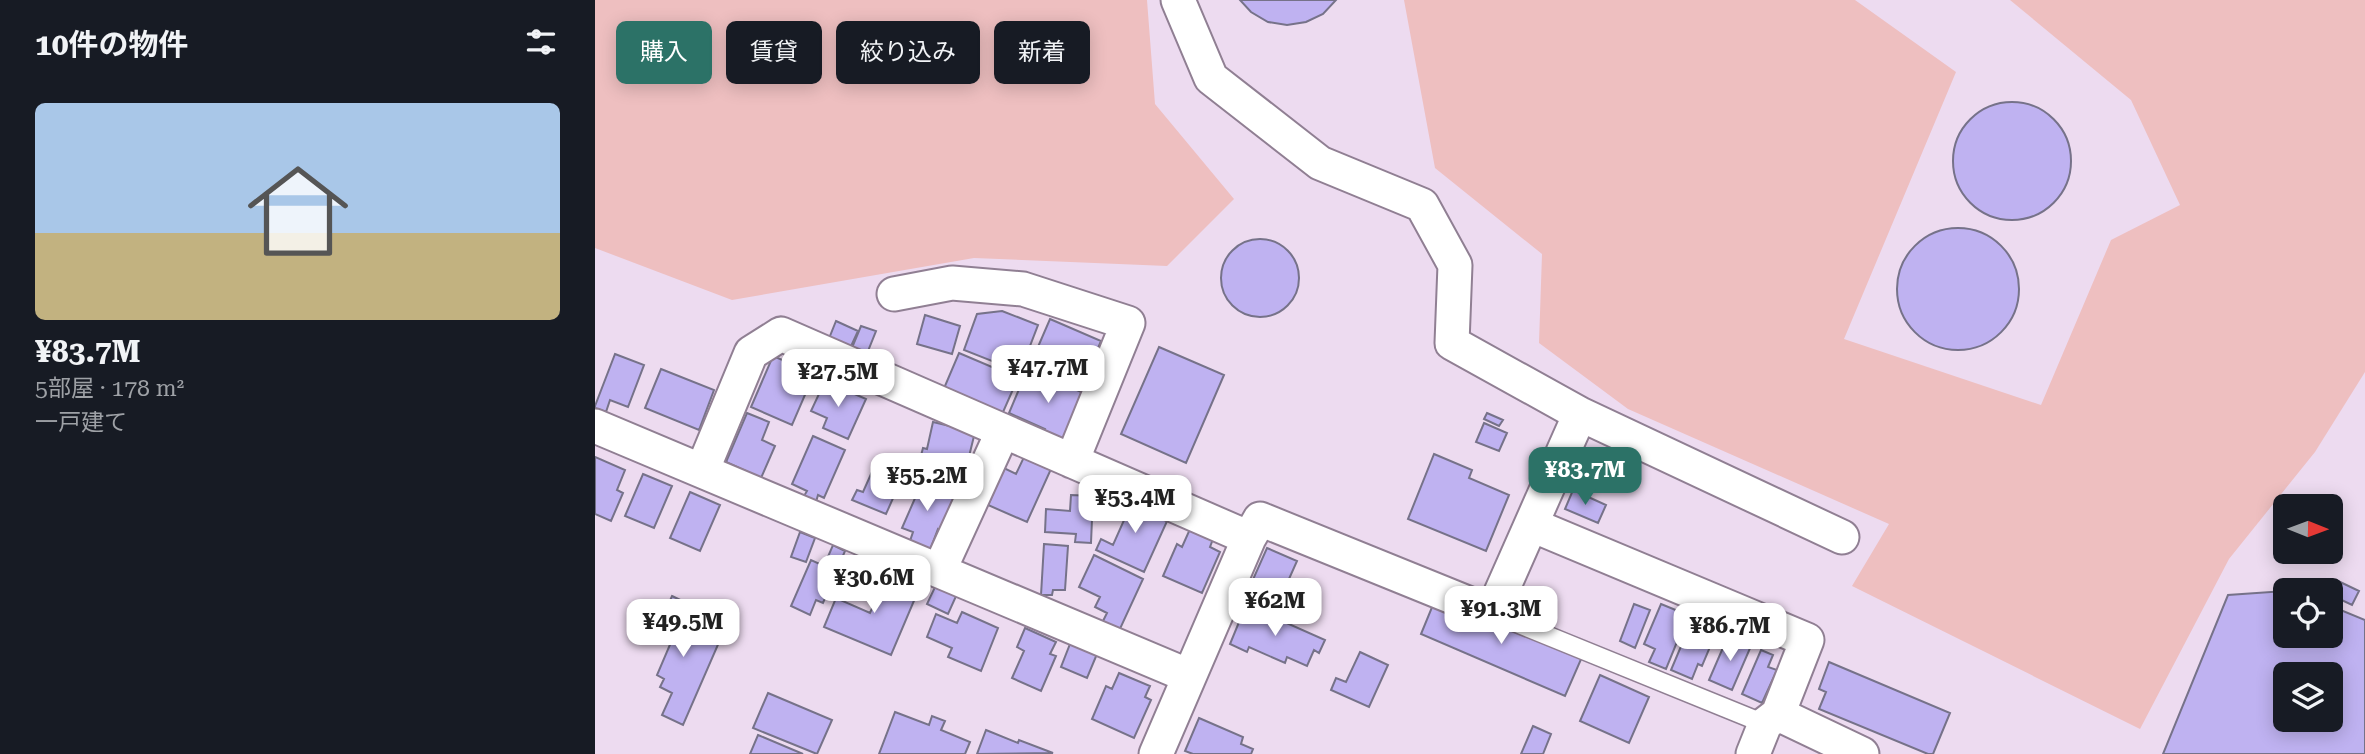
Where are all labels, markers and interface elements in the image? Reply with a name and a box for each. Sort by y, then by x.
chip: 購入 [616,21,712,84]
chip: 賃貸 [726,21,822,84]
chip: 絞り込み [836,21,980,84]
chip: 新着 [994,21,1090,84]
icon: filters [522,23,560,61]
text: 10件の物件 [35,27,189,62]
icon: home [235,148,361,274]
text: ¥83.7M [35,334,141,369]
pin: ¥47.7M [991,346,1105,405]
pin: ¥27.5M [781,350,895,409]
text: ¥47.7M [1008,354,1088,381]
text: ¥27.5M [798,358,878,385]
text: 5部屋 · 178 m² [35,375,184,402]
text: 一戸建て [35,409,127,436]
pin: ¥83.7M [1528,448,1642,507]
pin: ¥55.2M [870,454,984,513]
text: ¥83.7M [1545,456,1625,483]
text: ¥55.2M [887,462,967,489]
pin: ¥53.4M [1078,476,1192,535]
text: ¥53.4M [1095,484,1175,511]
north arrow [2273,494,2343,564]
map controls [2273,494,2343,732]
pin: ¥30.6M [817,556,931,615]
text: ¥30.6M [834,564,914,591]
pin: ¥62M [1234,578,1316,638]
button: locate [2273,578,2343,648]
pin: ¥91.3M [1444,586,1558,646]
text: ¥62M [1245,587,1305,614]
text: ¥91.3M [1461,595,1541,622]
pin: ¥49.5M [626,600,740,659]
pin: ¥86.7M [1673,604,1787,663]
text: ¥49.5M [643,608,723,635]
text: ¥86.7M [1690,612,1770,639]
button: layers [2273,662,2343,732]

